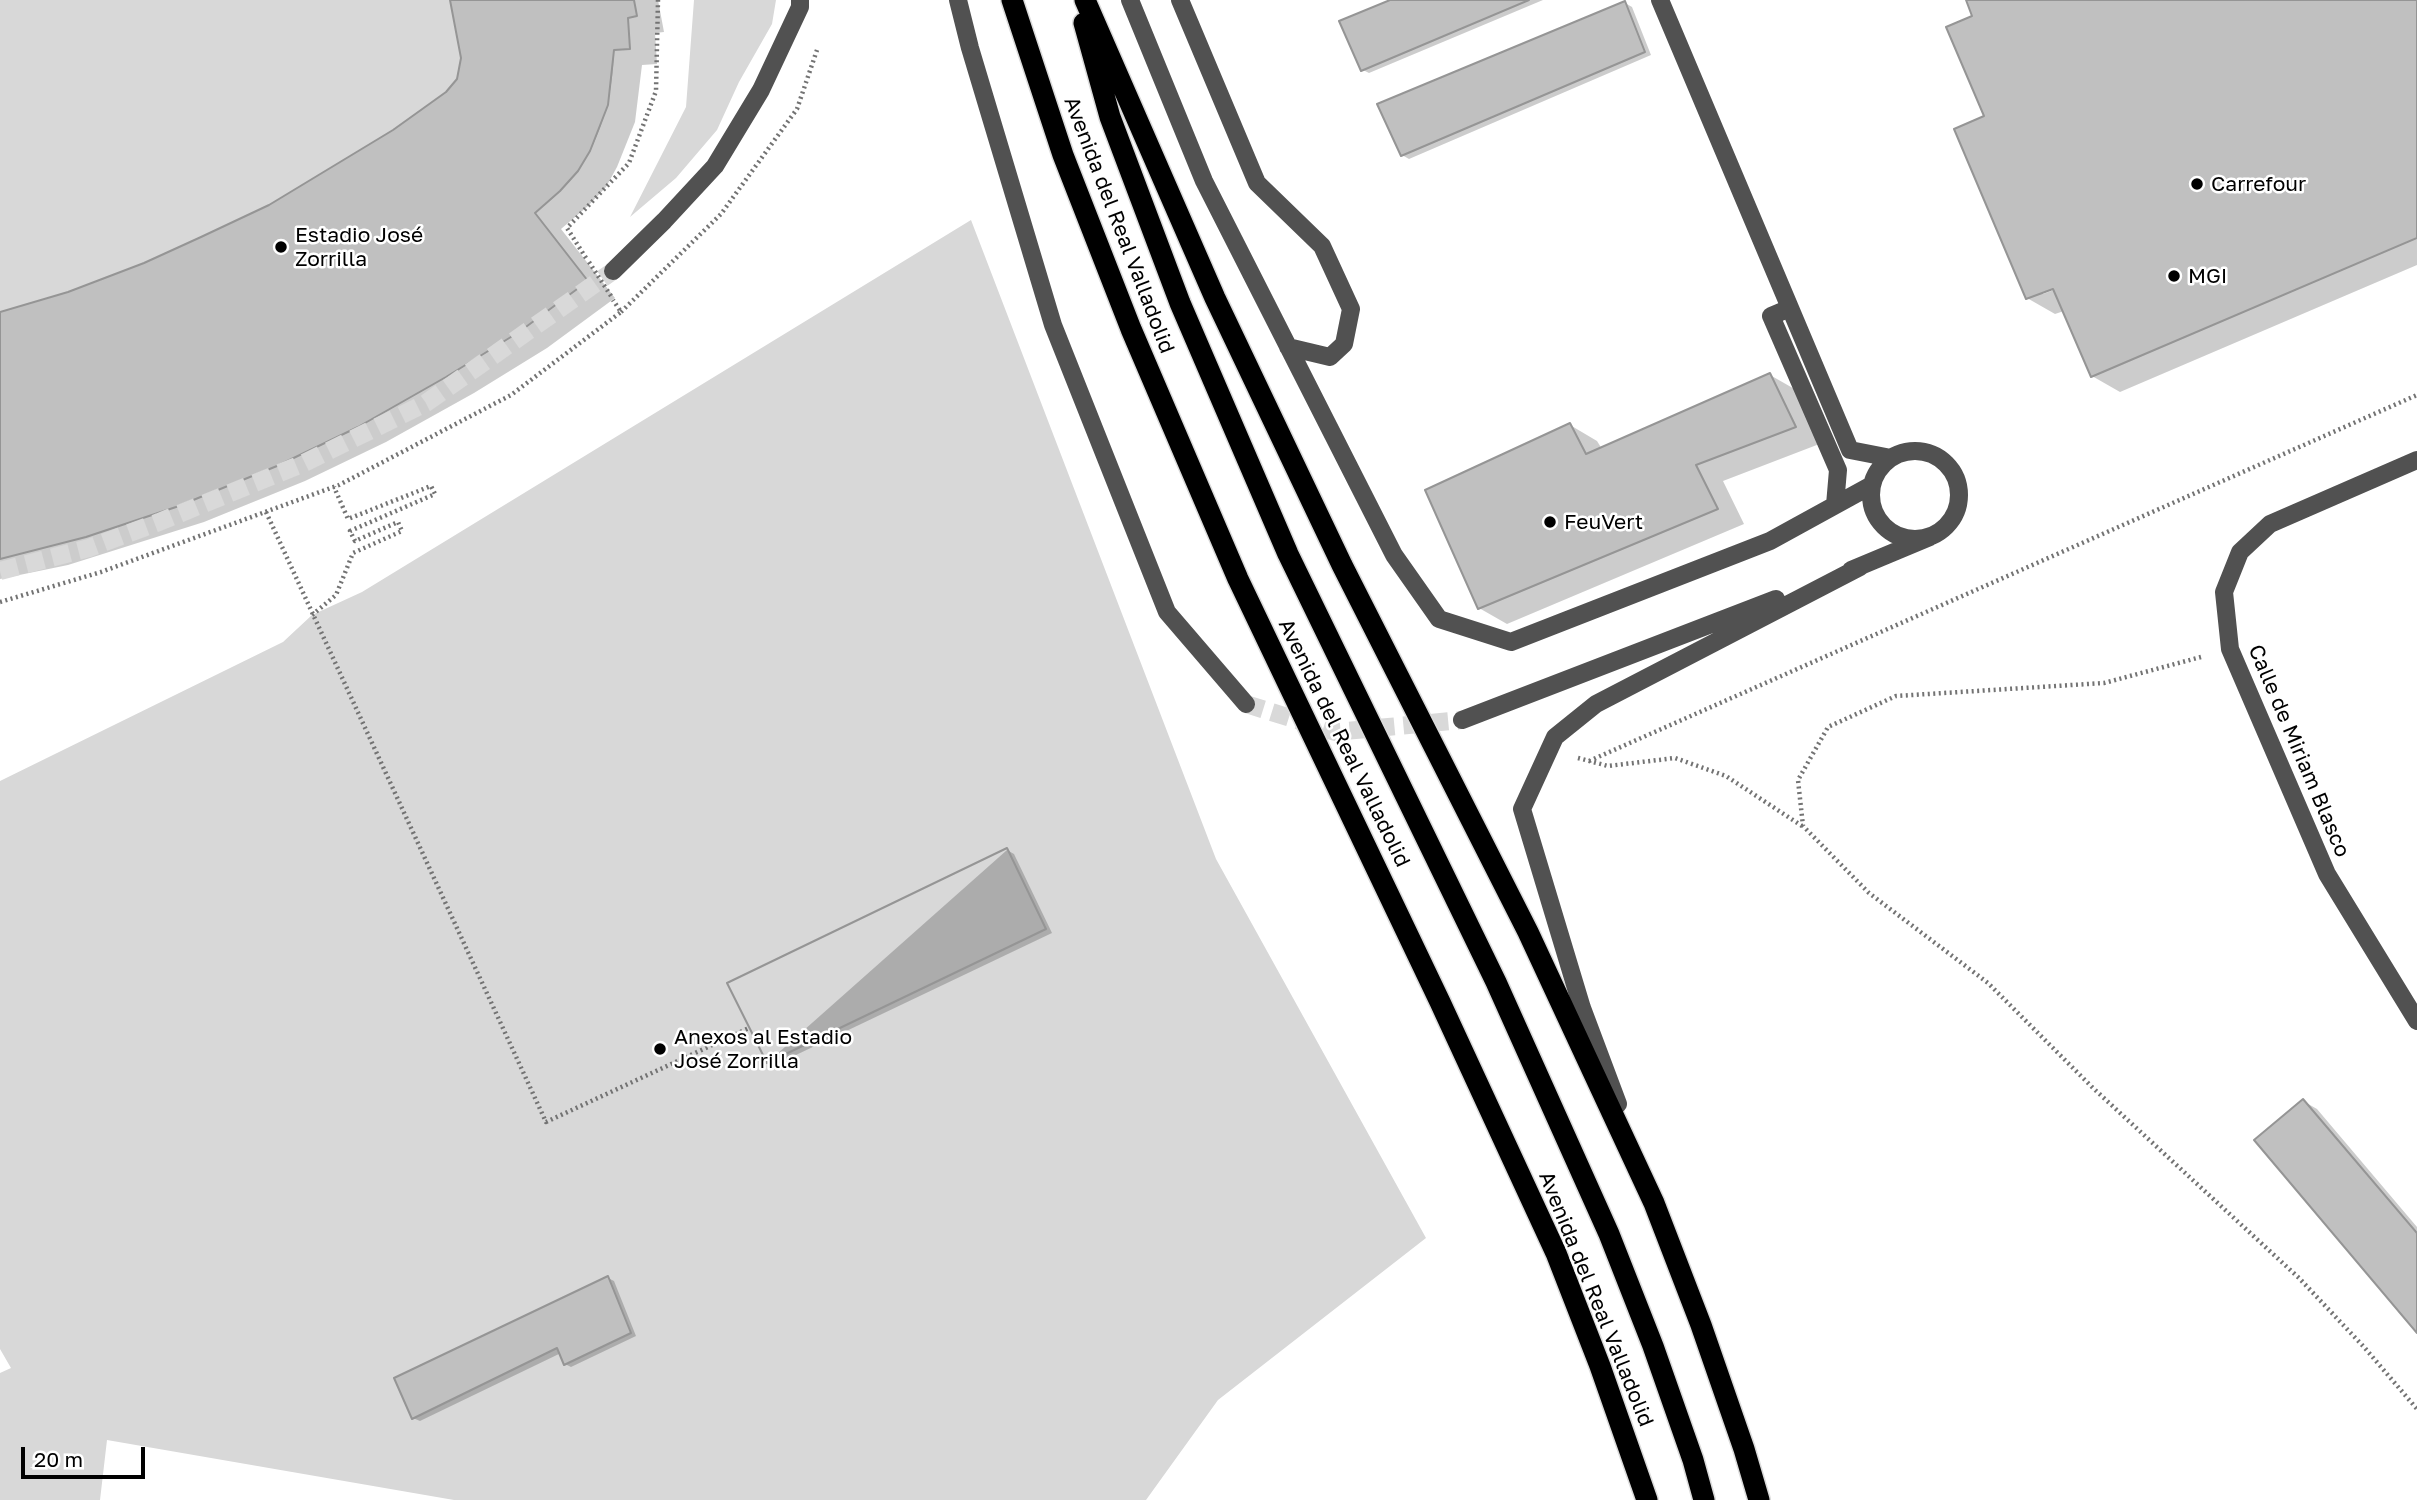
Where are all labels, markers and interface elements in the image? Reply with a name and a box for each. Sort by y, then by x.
street label: Avenida del Real Valladolid [1058,93,1180,357]
place label: Carrefour [2211,171,2306,197]
marker: Carrefour [2189,176,2205,192]
place label: Estadio José Zorrilla [295,222,423,272]
marker: Estadio José Zorrilla [273,239,289,255]
place label: MGI [2188,263,2227,289]
marker: MGI [2166,268,2182,284]
place label: FeuVert [1564,509,1643,535]
marker: FeuVert [1542,514,1558,530]
street label: Avenida del Real Valladolid [1273,615,1415,871]
street label: Calle de Miriam Blasco [2243,641,2355,861]
place label: Anexos al Estadio José Zorrilla [674,1024,852,1074]
marker: Anexos al Estadio José Zorrilla [652,1041,668,1057]
street label: Avenida del Real Valladolid [1533,1168,1659,1430]
scale bar [24,1434,149,1478]
text: 20 m [34,1446,83,1472]

